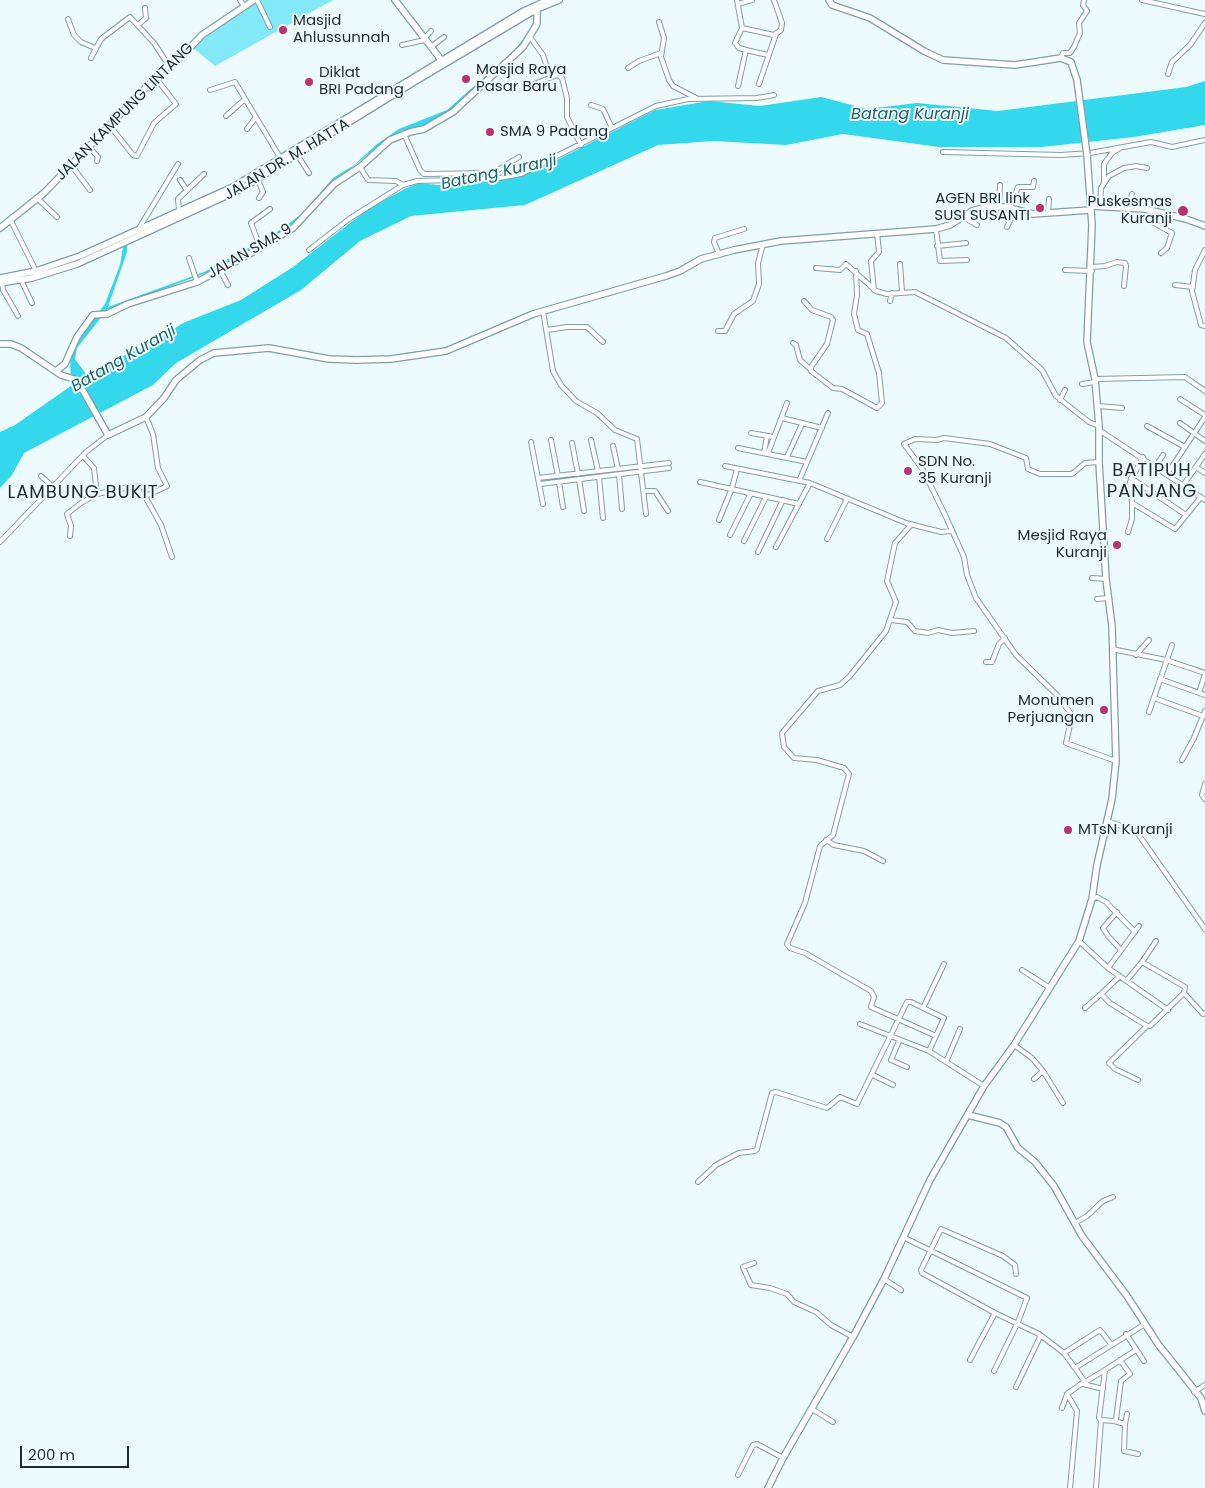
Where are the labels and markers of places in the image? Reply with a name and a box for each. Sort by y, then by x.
place label: Masjid Ahlussunnah [293,12,390,47]
marker: Masjid Ahlussunnah [277,24,289,36]
place label: Masjid Raya Pasar Baru [476,61,566,96]
place label: Diklat BRI Padang [319,64,404,99]
marker: Masjid Raya Pasar Baru [460,73,472,85]
marker: Diklat BRI Padang [303,76,315,88]
place label: SMA 9 Padang [500,123,608,141]
marker: SMA 9 Padang [484,126,496,138]
place label: AGEN BRI link SUSI SUSANTI [934,190,1030,225]
place label: Puskesmas Kuranji [1088,193,1172,228]
marker: AGEN BRI link SUSI SUSANTI [1034,202,1046,214]
marker: Puskesmas Kuranji [1176,204,1190,218]
place label: SDN No. 35 Kuranji [918,453,992,488]
marker: SDN No. 35 Kuranji [902,465,914,477]
place label: Mesjid Raya Kuranji [1018,527,1107,562]
marker: Mesjid Raya Kuranji [1111,539,1123,551]
place label: Monumen Perjuangan [1007,692,1094,727]
marker: Monumen Perjuangan [1098,704,1110,716]
place label: MTsN Kuranji [1078,821,1173,839]
marker: MTsN Kuranji [1062,824,1074,836]

